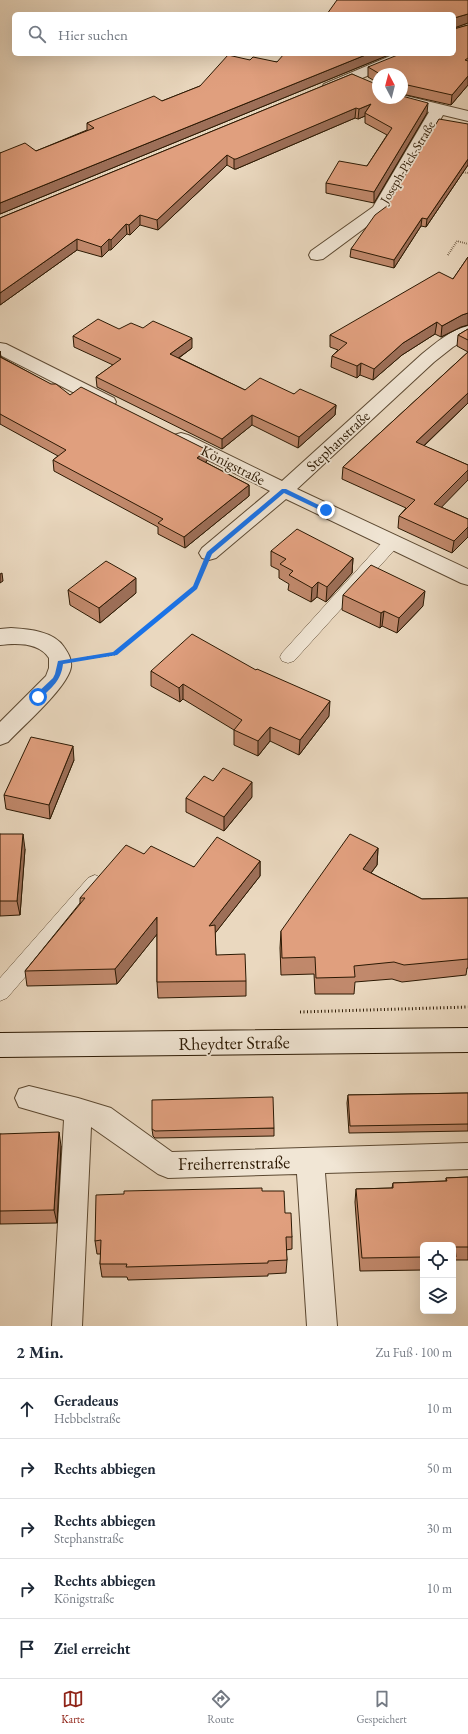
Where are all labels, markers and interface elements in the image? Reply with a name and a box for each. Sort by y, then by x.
search box [12,12,456,56]
icon: search [26,23,48,45]
text: Hier suchen [58,25,128,44]
north arrow [372,68,408,104]
street label: Joseph-Pick-Straße [376,118,439,208]
street label: Stephanstraße [302,406,374,475]
street label: Königstraße [198,440,269,489]
route end [317,501,335,519]
route start [29,688,47,706]
street label: Rheydter Straße [178,1030,290,1055]
street label: Freiherrenstraße [178,1150,290,1175]
map controls [420,1242,456,1314]
button: locate [420,1242,456,1278]
button: layers [420,1278,456,1314]
text: 2 Min. [16,1341,63,1363]
text: Zu Fuß · 100 m [375,1344,452,1361]
text: Geradeaus [54,1391,118,1410]
icon: ahead [16,1398,38,1420]
text: 10 m [427,1400,452,1417]
text: Hebbelstraße [54,1410,121,1427]
icon: right [16,1458,38,1480]
text: Rechts abbiegen [54,1459,156,1478]
text: 50 m [427,1460,452,1477]
text: Rechts abbiegen [54,1511,156,1530]
icon: right [16,1518,38,1540]
text: 30 m [427,1520,452,1537]
text: Stephanstraße [54,1530,124,1547]
text: Rechts abbiegen [54,1571,156,1590]
icon: right [16,1578,38,1600]
text: 10 m [427,1580,452,1597]
text: Königstraße [54,1590,114,1607]
icon: arrive [16,1638,38,1660]
text: Ziel erreicht [54,1639,130,1658]
tab: Karte [61,1688,85,1726]
tab: Route [207,1688,234,1726]
tab: Gespeichert [357,1688,407,1726]

